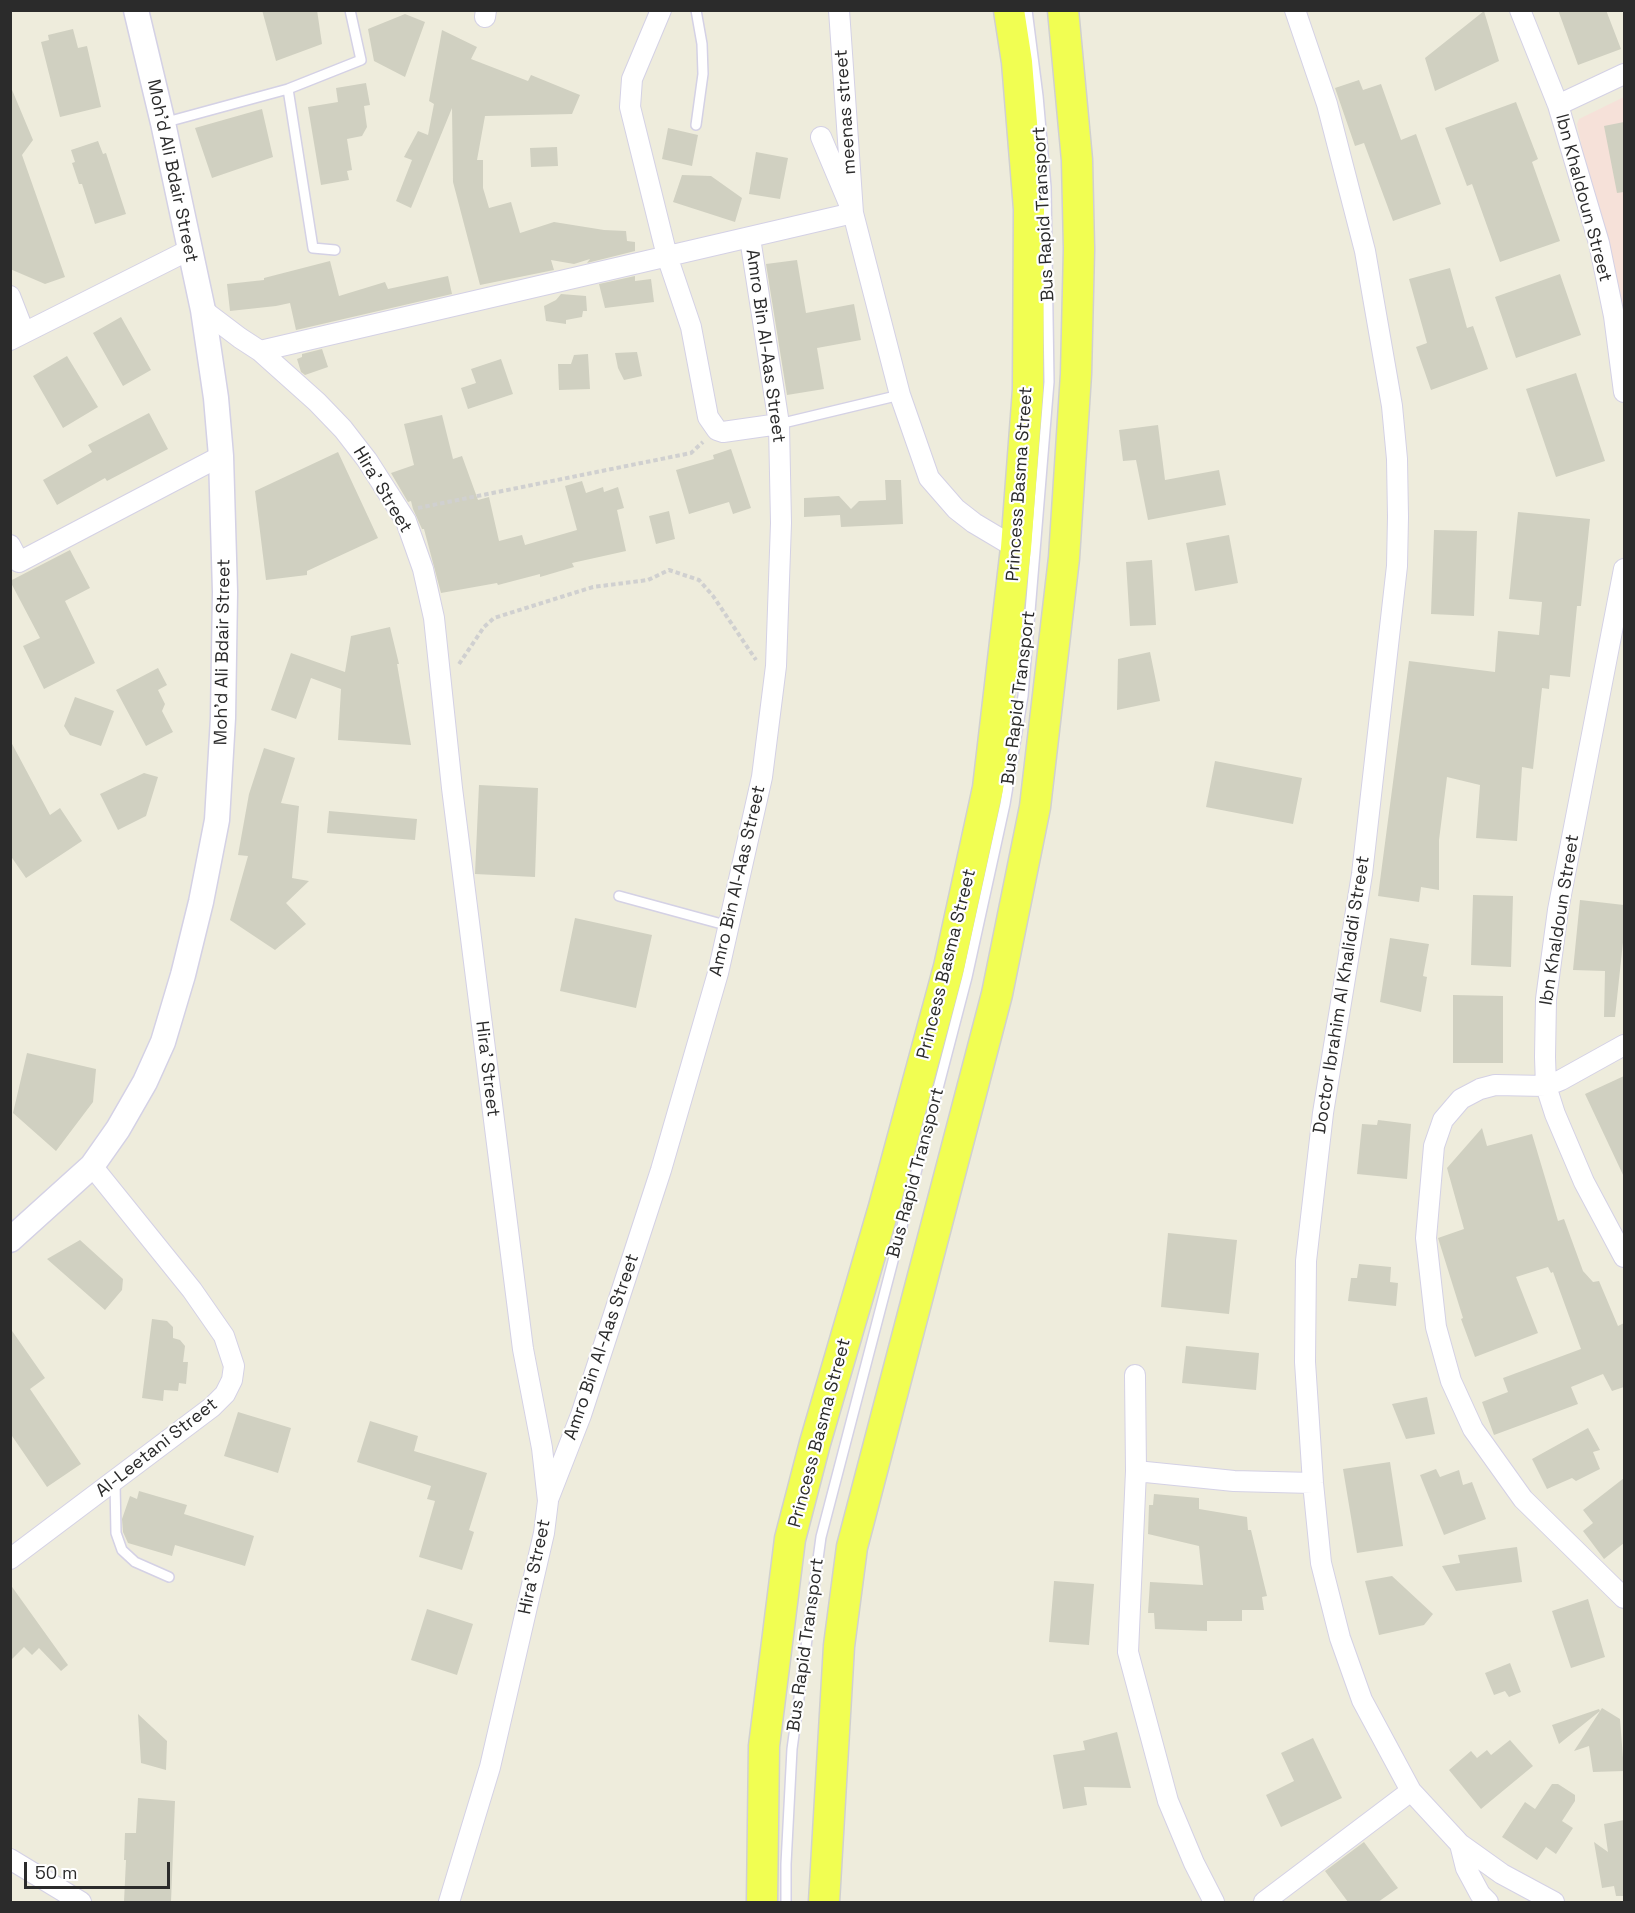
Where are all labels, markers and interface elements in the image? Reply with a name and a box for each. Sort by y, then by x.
street label: meenas street [831,49,861,175]
street label: Moh'd Ali Bdair Street [142,77,202,265]
street label: Ibn Khaldoun Street [1550,112,1616,284]
street label: Bus Rapid Transport [1029,126,1059,302]
street label: Amro Bin Al-Aas Street [741,248,789,444]
street label: Princess Basma Street [1002,386,1038,582]
street label: Hira' Street [348,443,416,537]
street label: Moh'd Ali Bdair Street [211,558,235,746]
street label: Bus Rapid Transport [998,610,1040,786]
street label: Amro Bin Al-Aas Street [705,783,771,979]
street label: Ibn Khaldoun Street [1536,833,1584,1007]
street label: Doctor Ibrahim Al Khaliddi Street [1309,854,1375,1136]
street label: Princess Basma Street [913,867,981,1061]
street label: Hira' Street [470,1020,504,1118]
street label: Bus Rapid Transport [883,1086,949,1260]
street label: Amro Bin Al-Aas Street [560,1251,644,1443]
street label: Princess Basma Street [784,1336,856,1530]
street label: Al-Leetani Street [92,1394,222,1502]
street label: Hira' Street [514,1517,556,1617]
street label: Bus Rapid Transport [783,1557,829,1733]
scale bar [27,1850,172,1888]
text: 50 m [35,1861,77,1884]

